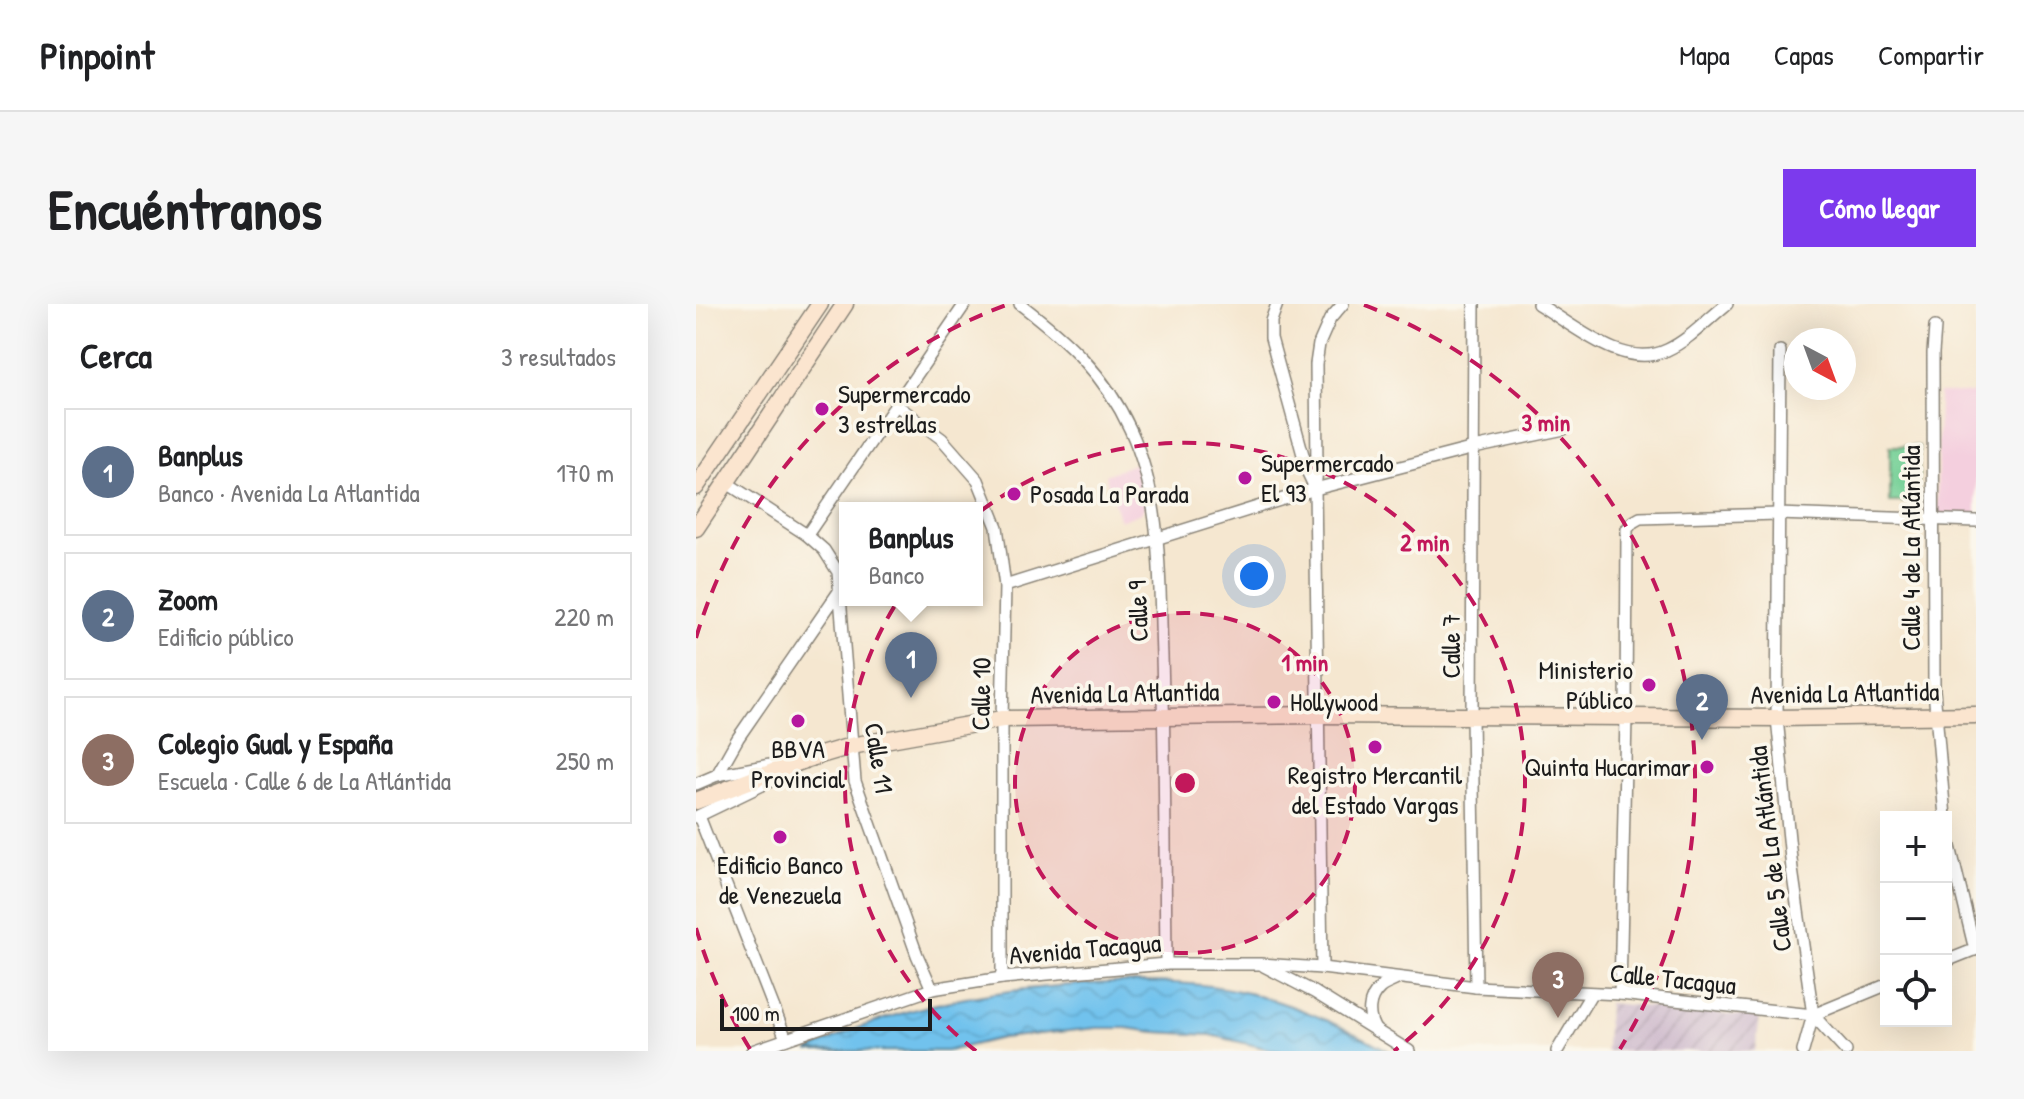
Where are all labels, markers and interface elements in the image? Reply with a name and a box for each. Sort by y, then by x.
text: Pinpoint [40,29,154,81]
text: Mapa [1679,36,1730,74]
text: Capas [1774,36,1834,74]
text: Compartir [1878,36,1984,74]
button: Cómo llegar [1783,169,1976,247]
text: Encuéntranos [48,171,322,246]
north arrow [1784,328,1856,400]
text: Cerca [80,333,152,379]
text: 3 resultados [501,339,616,374]
place label: Supermercado 3 estrellas [838,376,971,441]
marker: Supermercado 3 estrellas [813,400,831,418]
text: 3 min [1522,406,1571,438]
text: Banplus [158,435,243,475]
place label: Supermercado El 93 [1261,445,1394,510]
street label: Calle 4 de La Atlántida [1893,445,1928,651]
text: 1 [103,455,113,490]
text: 170 m [556,455,614,490]
marker: Supermercado El 93 [1236,469,1254,487]
text: Banco · Avenida La Atlantida [158,475,420,510]
place label: Posada La Parada [1030,476,1189,511]
marker: Posada La Parada [1005,485,1023,503]
popup [839,502,983,606]
text: Banplus [869,517,953,557]
text: 2 min [1400,526,1450,558]
your location [1234,556,1274,596]
text: Banco [869,557,924,592]
text: Zoom [158,579,218,619]
street label: Calle 9 [1119,580,1156,642]
text: 2 [102,599,114,634]
text: 220 m [554,599,614,634]
street label: Calle 7 [1433,614,1468,678]
text: Edificio público [158,619,294,654]
pin: 1 [885,632,937,698]
text: 1 min [1282,646,1329,678]
place label: Ministerio Público [1539,652,1633,717]
street label: Calle 10 [962,657,999,731]
street label: Avenida La Atlantida [1030,673,1220,712]
street label: Avenida La Atlantida [1750,673,1940,712]
pin: 2 [1676,674,1728,740]
marker: Ministerio Público [1640,676,1658,694]
place label: Hollywood [1290,684,1378,719]
marker: Hollywood [1265,693,1283,711]
marker: BBVA Provincial [789,712,807,730]
street label: Calle 11 [857,720,902,796]
text: Colegio Gual y España [158,723,393,763]
place label: BBVA Provincial [751,731,845,796]
marker: Registro Mercantil del Estado Vargas [1366,738,1384,756]
text: 3 [102,743,114,778]
text: 250 m [556,743,614,778]
street label: Calle 5 de La Atlántida [1740,744,1799,954]
place label: Quinta Hucarimar [1524,749,1691,784]
place label: Registro Mercantil del Estado Vargas [1288,757,1462,822]
marker: Quinta Hucarimar [1698,758,1716,776]
text: Escuela · Calle 6 de La Atlántida [158,763,451,798]
centre of rings [1171,769,1199,797]
map controls [1880,811,1952,1027]
button: + [1880,811,1952,883]
marker: Edificio Banco de Venezuela [771,828,789,846]
place label: Edificio Banco de Venezuela [717,847,843,912]
button: − [1880,883,1952,955]
street label: Avenida Tacagua [1008,924,1162,973]
pin: 3 [1532,952,1584,1018]
street label: Calle Tacagua [1608,954,1738,1003]
button: locate [1880,955,1952,1027]
scale bar [720,995,932,1031]
text: 100 m [732,998,780,1028]

